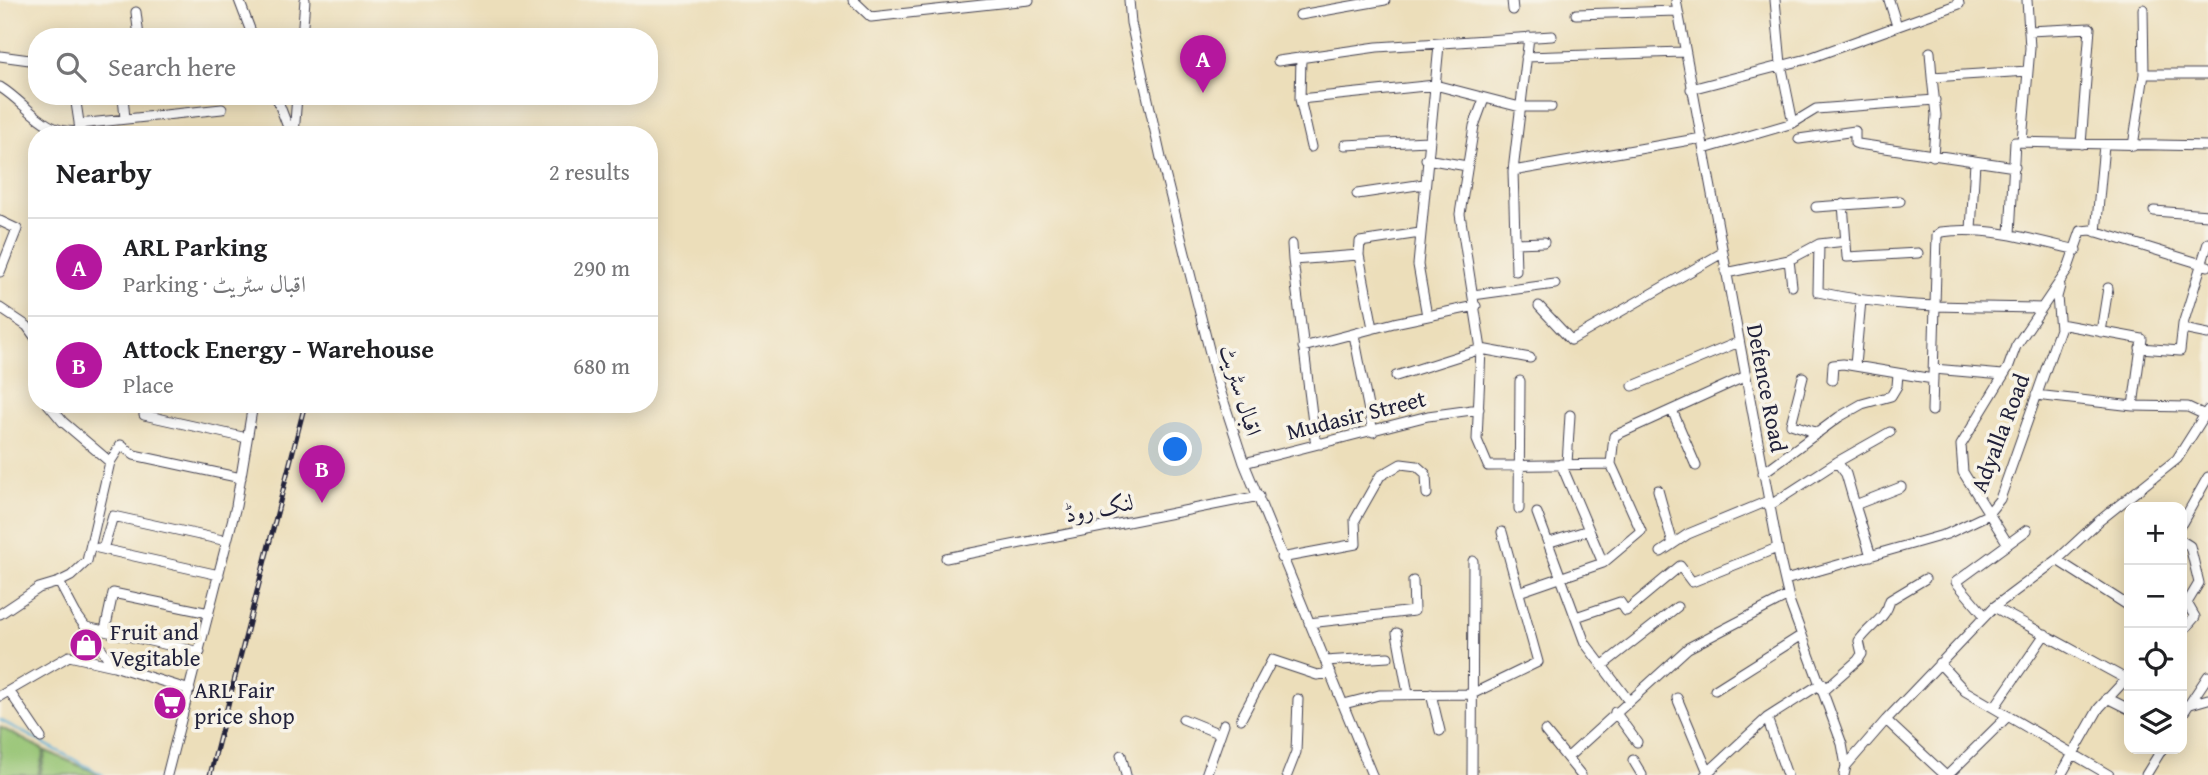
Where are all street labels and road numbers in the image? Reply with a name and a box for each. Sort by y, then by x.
street label: Defence Road [1739,321,1796,456]
street label: اقبال سٹریٹ [1212,340,1271,440]
street label: Adyalla Road [1962,368,2038,497]
street label: Mudasir Street [1283,381,1429,448]
street label: لنک روڈ [1062,485,1136,530]

